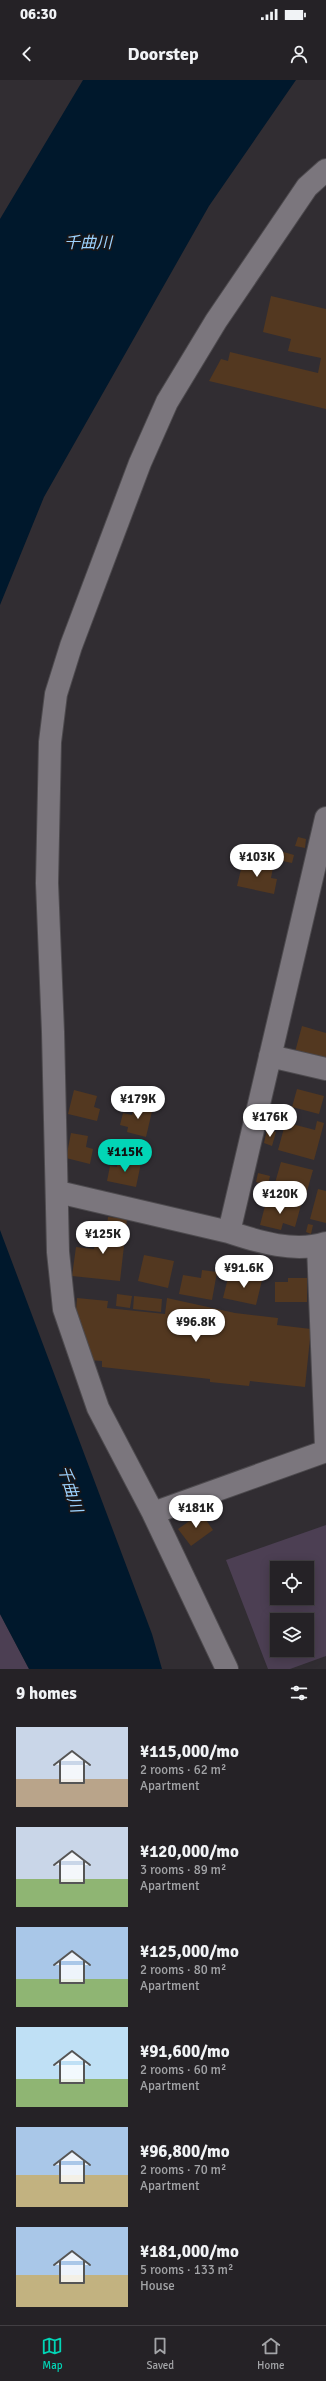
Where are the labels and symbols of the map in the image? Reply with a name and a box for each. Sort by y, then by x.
water label: 千曲川 [64,233,114,253]
pin: ¥103K [229,844,285,878]
pin: ¥179K [110,1086,166,1120]
pin: ¥176K [242,1104,298,1138]
pin: ¥115K [97,1139,153,1173]
pin: ¥120K [252,1181,308,1215]
pin: ¥125K [75,1221,131,1255]
pin: ¥91.6K [211,1255,277,1289]
pin: ¥96.8K [163,1309,229,1343]
water label: 千曲川 [53,1463,87,1517]
pin: ¥181K [168,1495,224,1529]

